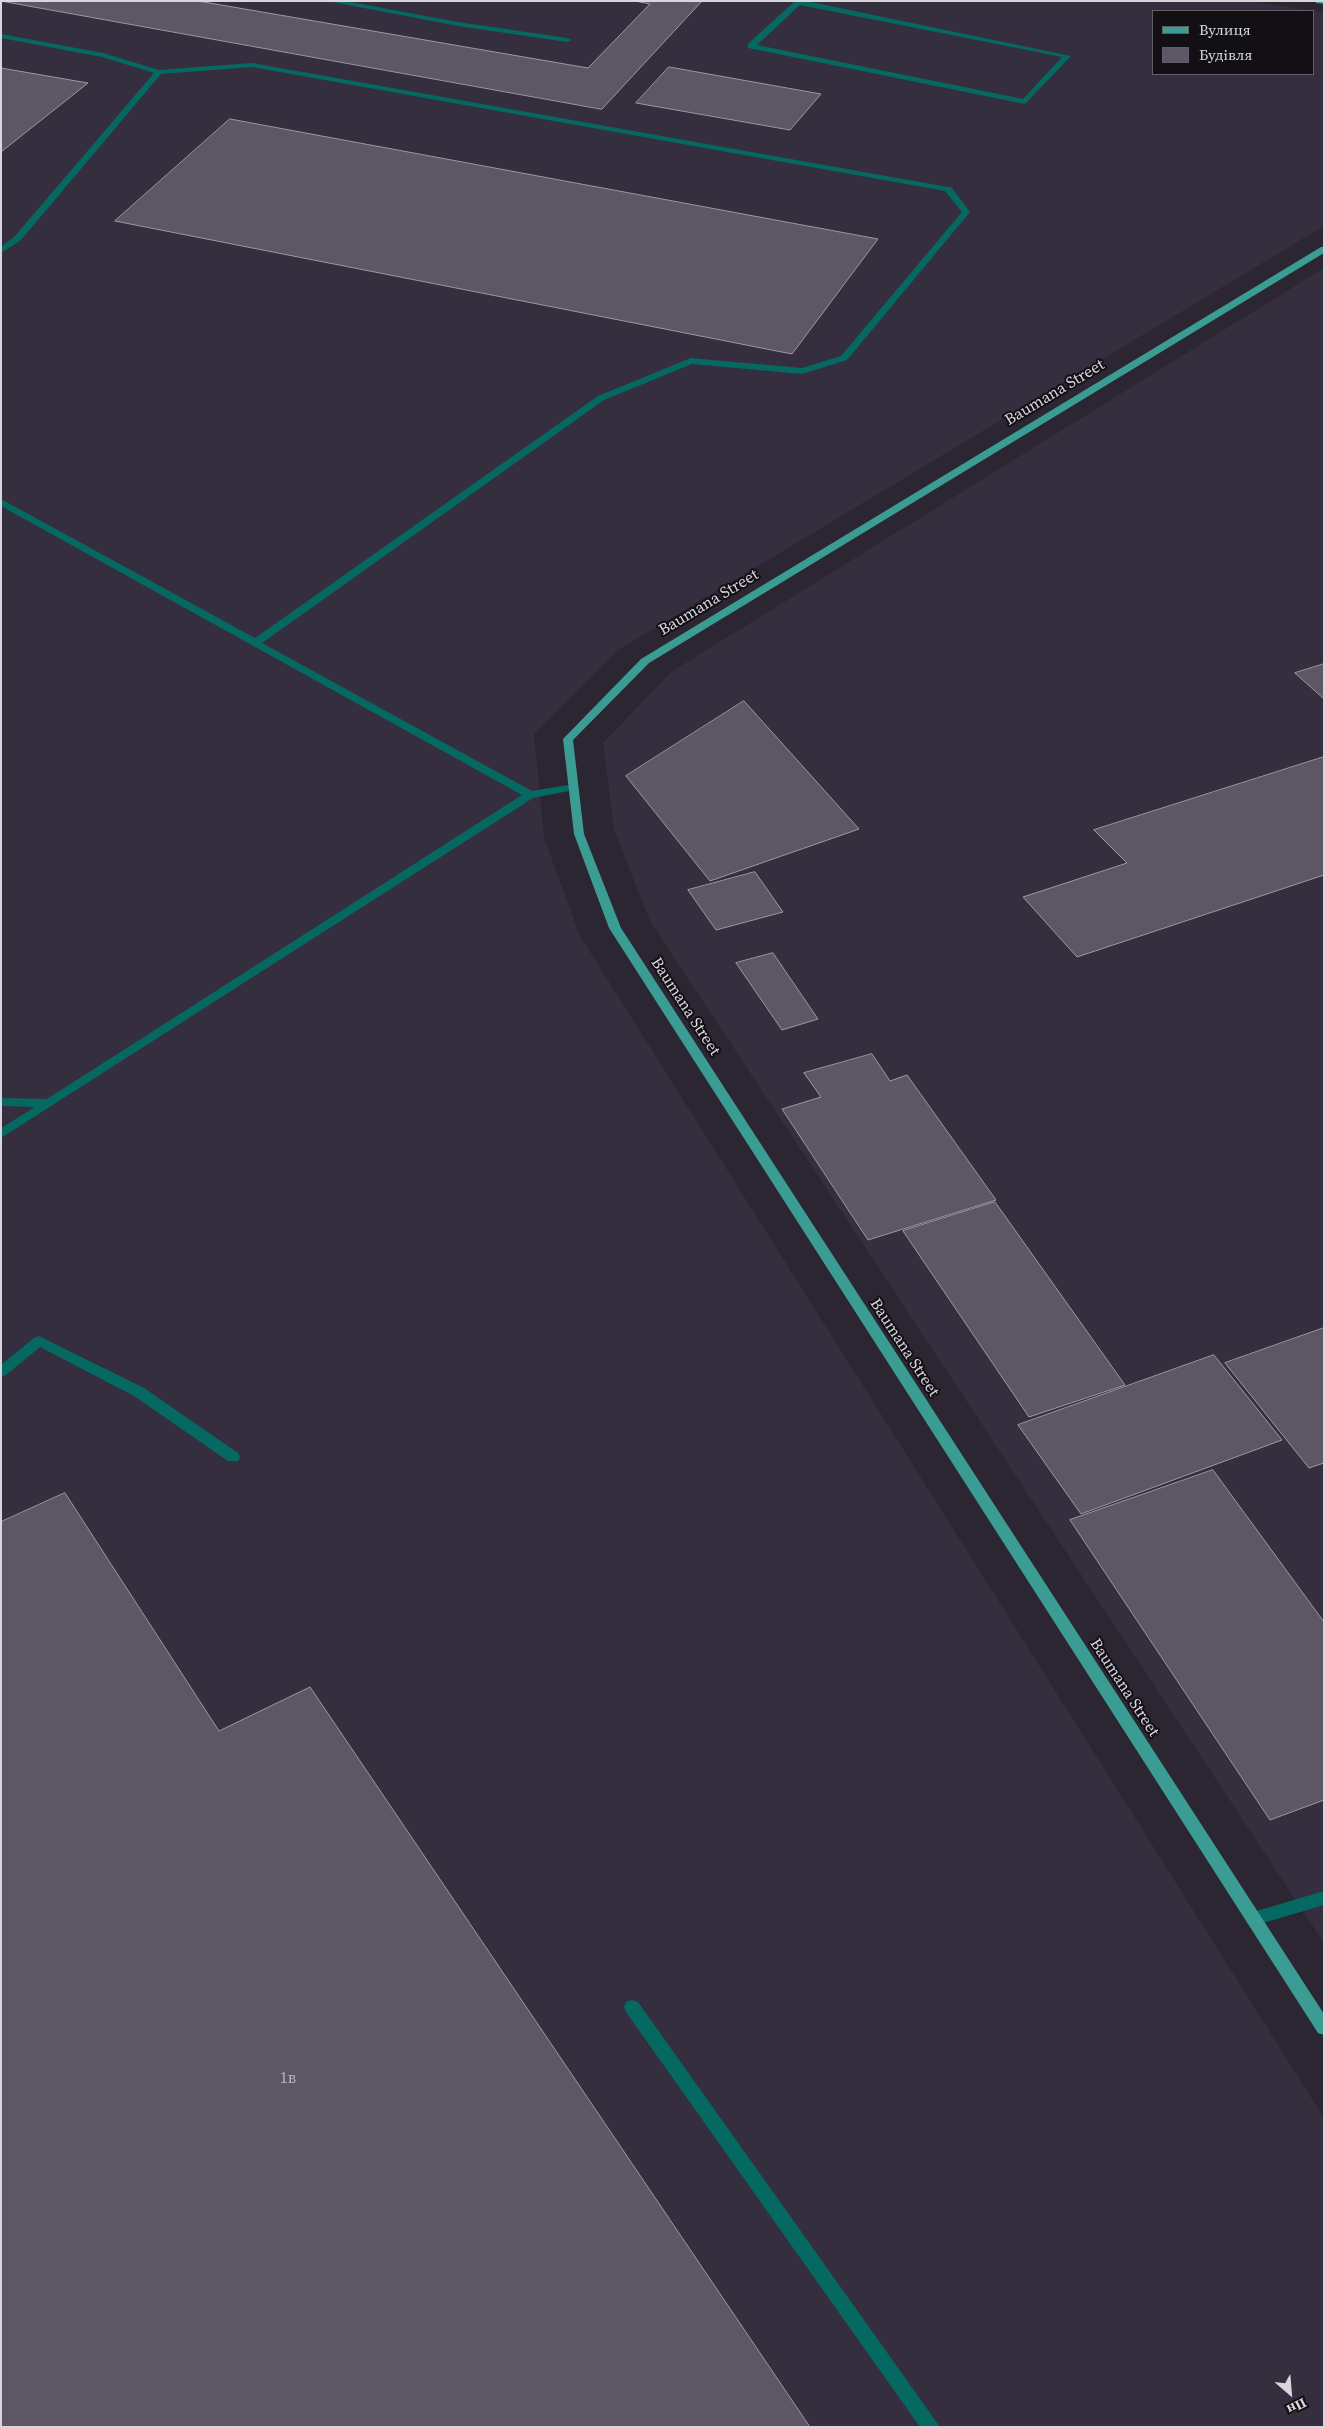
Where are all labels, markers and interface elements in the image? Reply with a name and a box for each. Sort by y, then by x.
legend [1152,10,1315,75]
text: Вулиця [1199,19,1251,40]
text: Будівля [1199,44,1252,65]
street label: Baumana Street [1002,356,1108,430]
street label: Baumana Street [656,566,762,640]
street label: Baumana Street [646,954,724,1060]
street label: Baumana Street [865,1295,943,1401]
street label: Baumana Street [1085,1635,1163,1741]
house number: 1в [280,2069,296,2089]
north arrow [1265,2368,1315,2418]
text: Пн [1284,2393,1310,2420]

